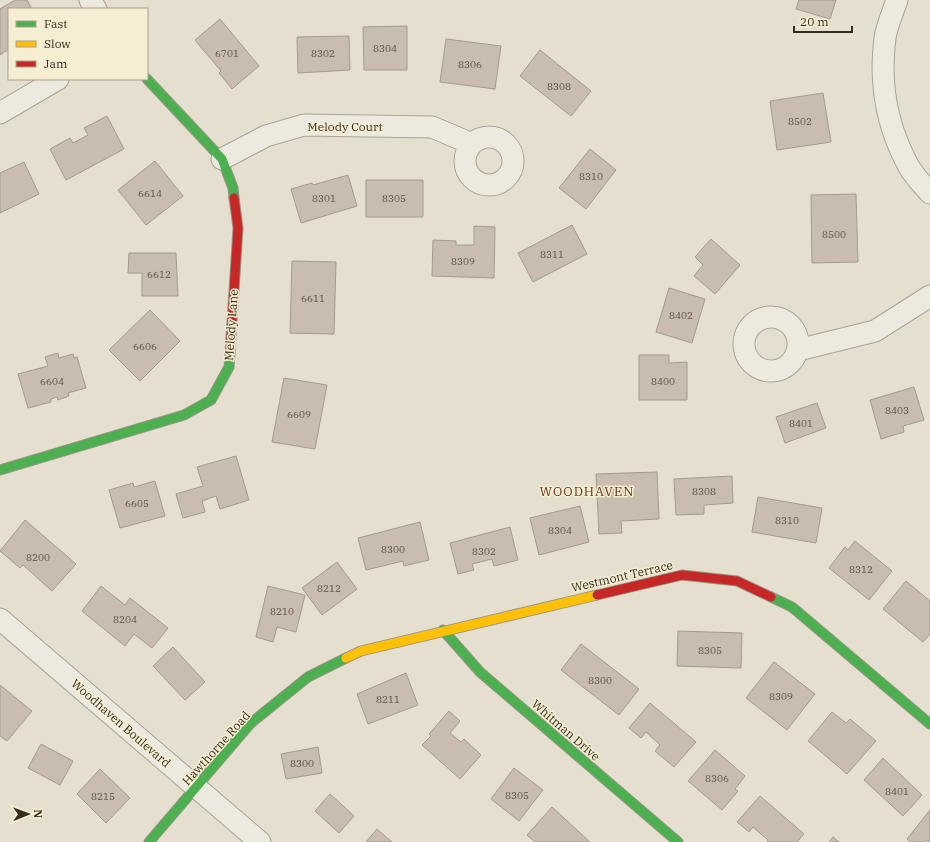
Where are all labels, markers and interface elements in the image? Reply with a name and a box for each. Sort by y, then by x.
legend [8,8,148,80]
scale bar [794,8,852,34]
text: 20 m [800,14,829,29]
text: Fast [44,16,68,31]
text: Slow [44,36,71,51]
house number: 8304 [373,42,397,55]
house number: 6701 [215,47,239,60]
house number: 8302 [311,47,335,60]
text: Jam [44,56,68,71]
house number: 8306 [458,58,482,71]
house number: 8308 [547,80,571,93]
house number: 8502 [788,115,812,128]
street label: Melody Court [307,119,383,134]
house number: 8310 [579,170,603,183]
house number: 6614 [138,187,162,200]
house number: 8301 [312,192,336,205]
house number: 8305 [382,192,406,205]
house number: 8500 [822,228,846,241]
house number: 8311 [540,248,564,261]
house number: 8309 [451,255,475,268]
house number: 6612 [147,268,171,281]
street label: Melody Lane [221,289,241,361]
house number: 6611 [301,292,325,305]
house number: 8402 [669,309,693,322]
house number: 6606 [133,340,157,353]
house number: 6604 [40,375,64,388]
house number: 8400 [651,375,675,388]
house number: 8403 [885,404,909,417]
house number: 6609 [287,408,311,421]
house number: 8401 [789,417,813,430]
district label: WOODHAVEN [540,483,634,500]
house number: 8308 [692,485,716,498]
house number: 6605 [125,497,149,510]
house number: 8310 [775,514,799,527]
house number: 8304 [548,524,572,537]
house number: 8300 [381,543,405,556]
house number: 8302 [472,545,496,558]
house number: 8200 [26,551,50,564]
street label: Westmont Terrace [570,557,674,595]
house number: 8312 [849,563,873,576]
house number: 8212 [317,582,341,595]
house number: 8210 [270,605,294,618]
house number: 8204 [113,613,137,626]
house number: 8305 [698,644,722,657]
house number: 8300 [588,674,612,687]
street label: Woodhaven Boulevard [68,676,174,770]
house number: 8309 [769,690,793,703]
house number: 8211 [376,693,400,706]
street label: Whitman Drive [529,696,603,764]
street label: Hawthorne Road [179,708,253,788]
house number: 8300 [290,757,314,770]
house number: 8306 [705,772,729,785]
house number: 8401 [885,785,909,798]
house number: 8305 [505,789,529,802]
house number: 8215 [91,790,115,803]
north arrow [8,794,48,834]
text: N [31,809,45,819]

